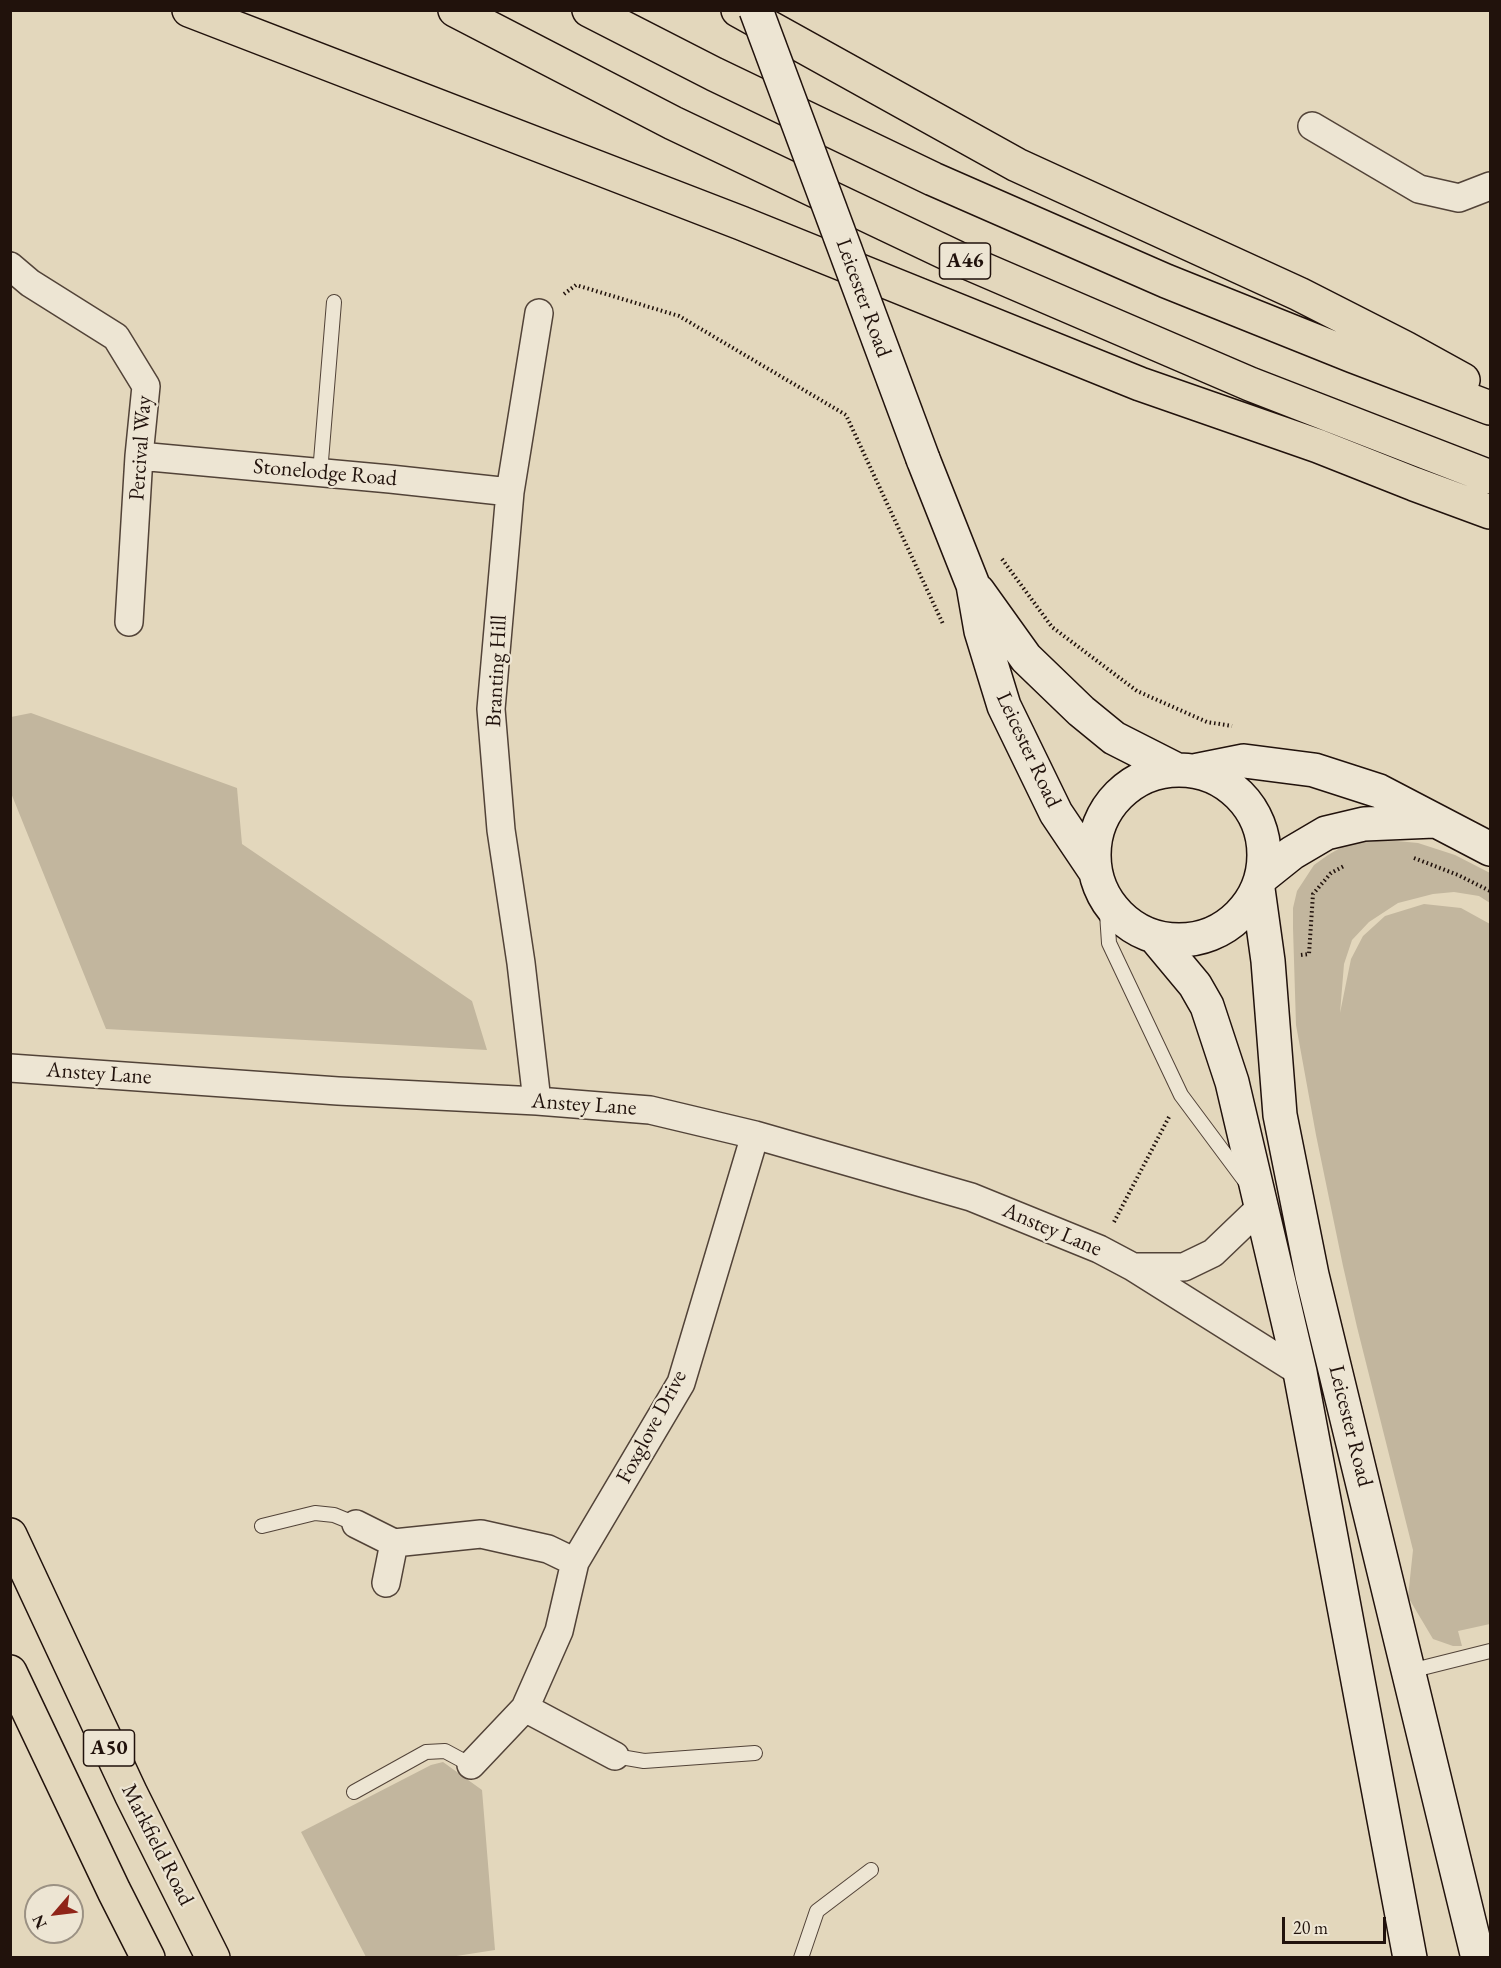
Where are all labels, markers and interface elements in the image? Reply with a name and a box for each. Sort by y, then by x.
street label: Leicester Road [829,235,897,361]
road number: A46 [940,243,990,279]
street label: Percival Way [124,395,158,501]
street label: Stonelodge Road [252,454,398,492]
street label: Branting Hill [481,614,513,728]
street label: Leicester Road [990,688,1066,812]
street label: Anstey Lane [46,1057,152,1091]
street label: Anstey Lane [531,1088,637,1122]
street label: Anstey Lane [998,1197,1106,1263]
street label: Leicester Road [1322,1363,1378,1489]
street label: Foxglove Drive [611,1366,693,1488]
road number: A50 [84,1730,134,1766]
street label: Markfield Road [115,1780,199,1910]
north arrow [24,1884,84,1944]
scale bar [1285,1905,1388,1943]
text: N [27,1911,52,1932]
text: 20 m [1293,1916,1328,1939]

